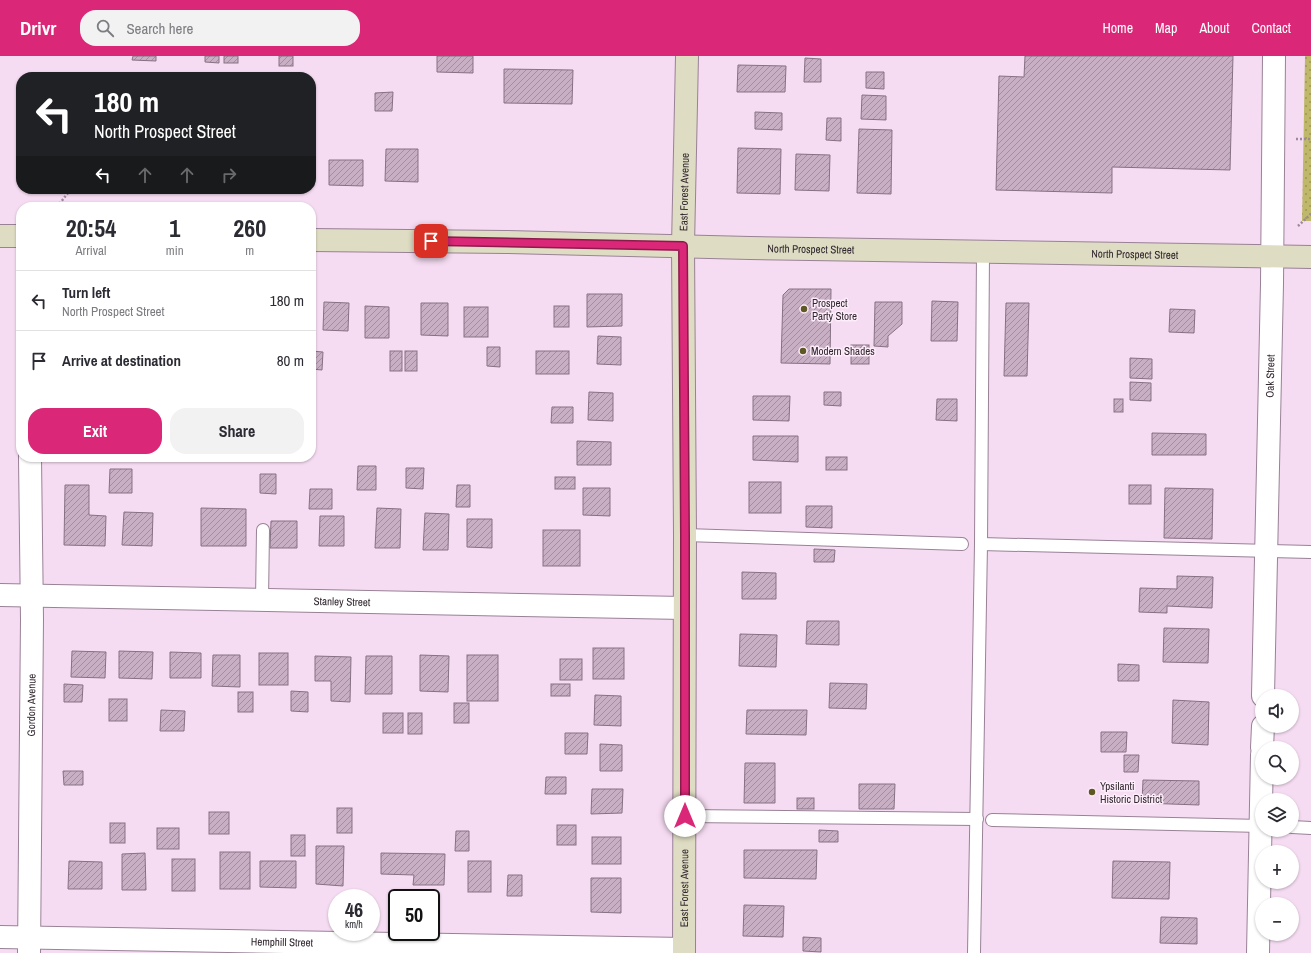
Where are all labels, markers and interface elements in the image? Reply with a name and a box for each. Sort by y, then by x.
search box [80,10,360,46]
text: Drivr [20,15,56,41]
icon: search [94,17,116,39]
text: Search here [126,18,193,39]
text: Home [1102,19,1133,37]
text: Map [1155,19,1177,37]
text: About [1199,19,1229,37]
text: Contact [1251,19,1291,37]
text: 180 m [94,83,159,121]
icon: left [28,88,80,140]
text: North Prospect Street [94,119,236,144]
street label: East Forest Avenue [676,153,692,231]
icon: left [92,164,114,186]
icon: ahead [134,164,156,186]
icon: ahead [176,164,198,186]
icon: right [218,164,240,186]
text: 20:54 [66,212,116,244]
text: 1 [169,212,180,244]
text: 260 [233,212,266,244]
pin [414,224,448,258]
icon: arrive [420,230,442,252]
street label: North Prospect Street [767,241,855,257]
text: Arrival [76,242,106,259]
text: min [166,242,184,259]
text: m [245,242,254,259]
street label: North Prospect Street [1091,246,1179,262]
text: Turn left [62,282,110,303]
icon: left [28,290,50,312]
text: 180 m [270,290,304,311]
place label: Prospect Party Store [812,296,857,323]
text: North Prospect Street [62,303,165,320]
marker: Prospect Party Store [799,304,809,314]
place label: Modern Shades [811,344,875,358]
marker: Modern Shades [798,346,808,356]
icon: arrive [28,350,50,372]
text: Arrive at destination [62,350,181,371]
text: 80 m [277,350,304,371]
street label: Oak Street [1263,354,1277,398]
button: Exit [28,408,162,454]
button: Share [170,408,304,454]
street label: Stanley Street [313,594,371,609]
street label: Gordon Avenue [24,674,39,736]
map controls [1255,689,1299,941]
button: sound [1255,689,1299,733]
button: search [1255,741,1299,785]
place label: Ypsilanti Historic District [1100,779,1163,806]
marker: Ypsilanti Historic District [1087,787,1097,797]
button: layers [1255,793,1299,837]
position arrow [664,795,706,837]
button: + [1255,845,1299,889]
street label: East Forest Avenue [677,849,691,927]
speed limit sign: 50 [388,889,440,941]
text: 46 [345,896,363,923]
button: − [1255,897,1299,941]
text: km/h [345,918,363,931]
street label: Hemphill Street [251,934,314,950]

